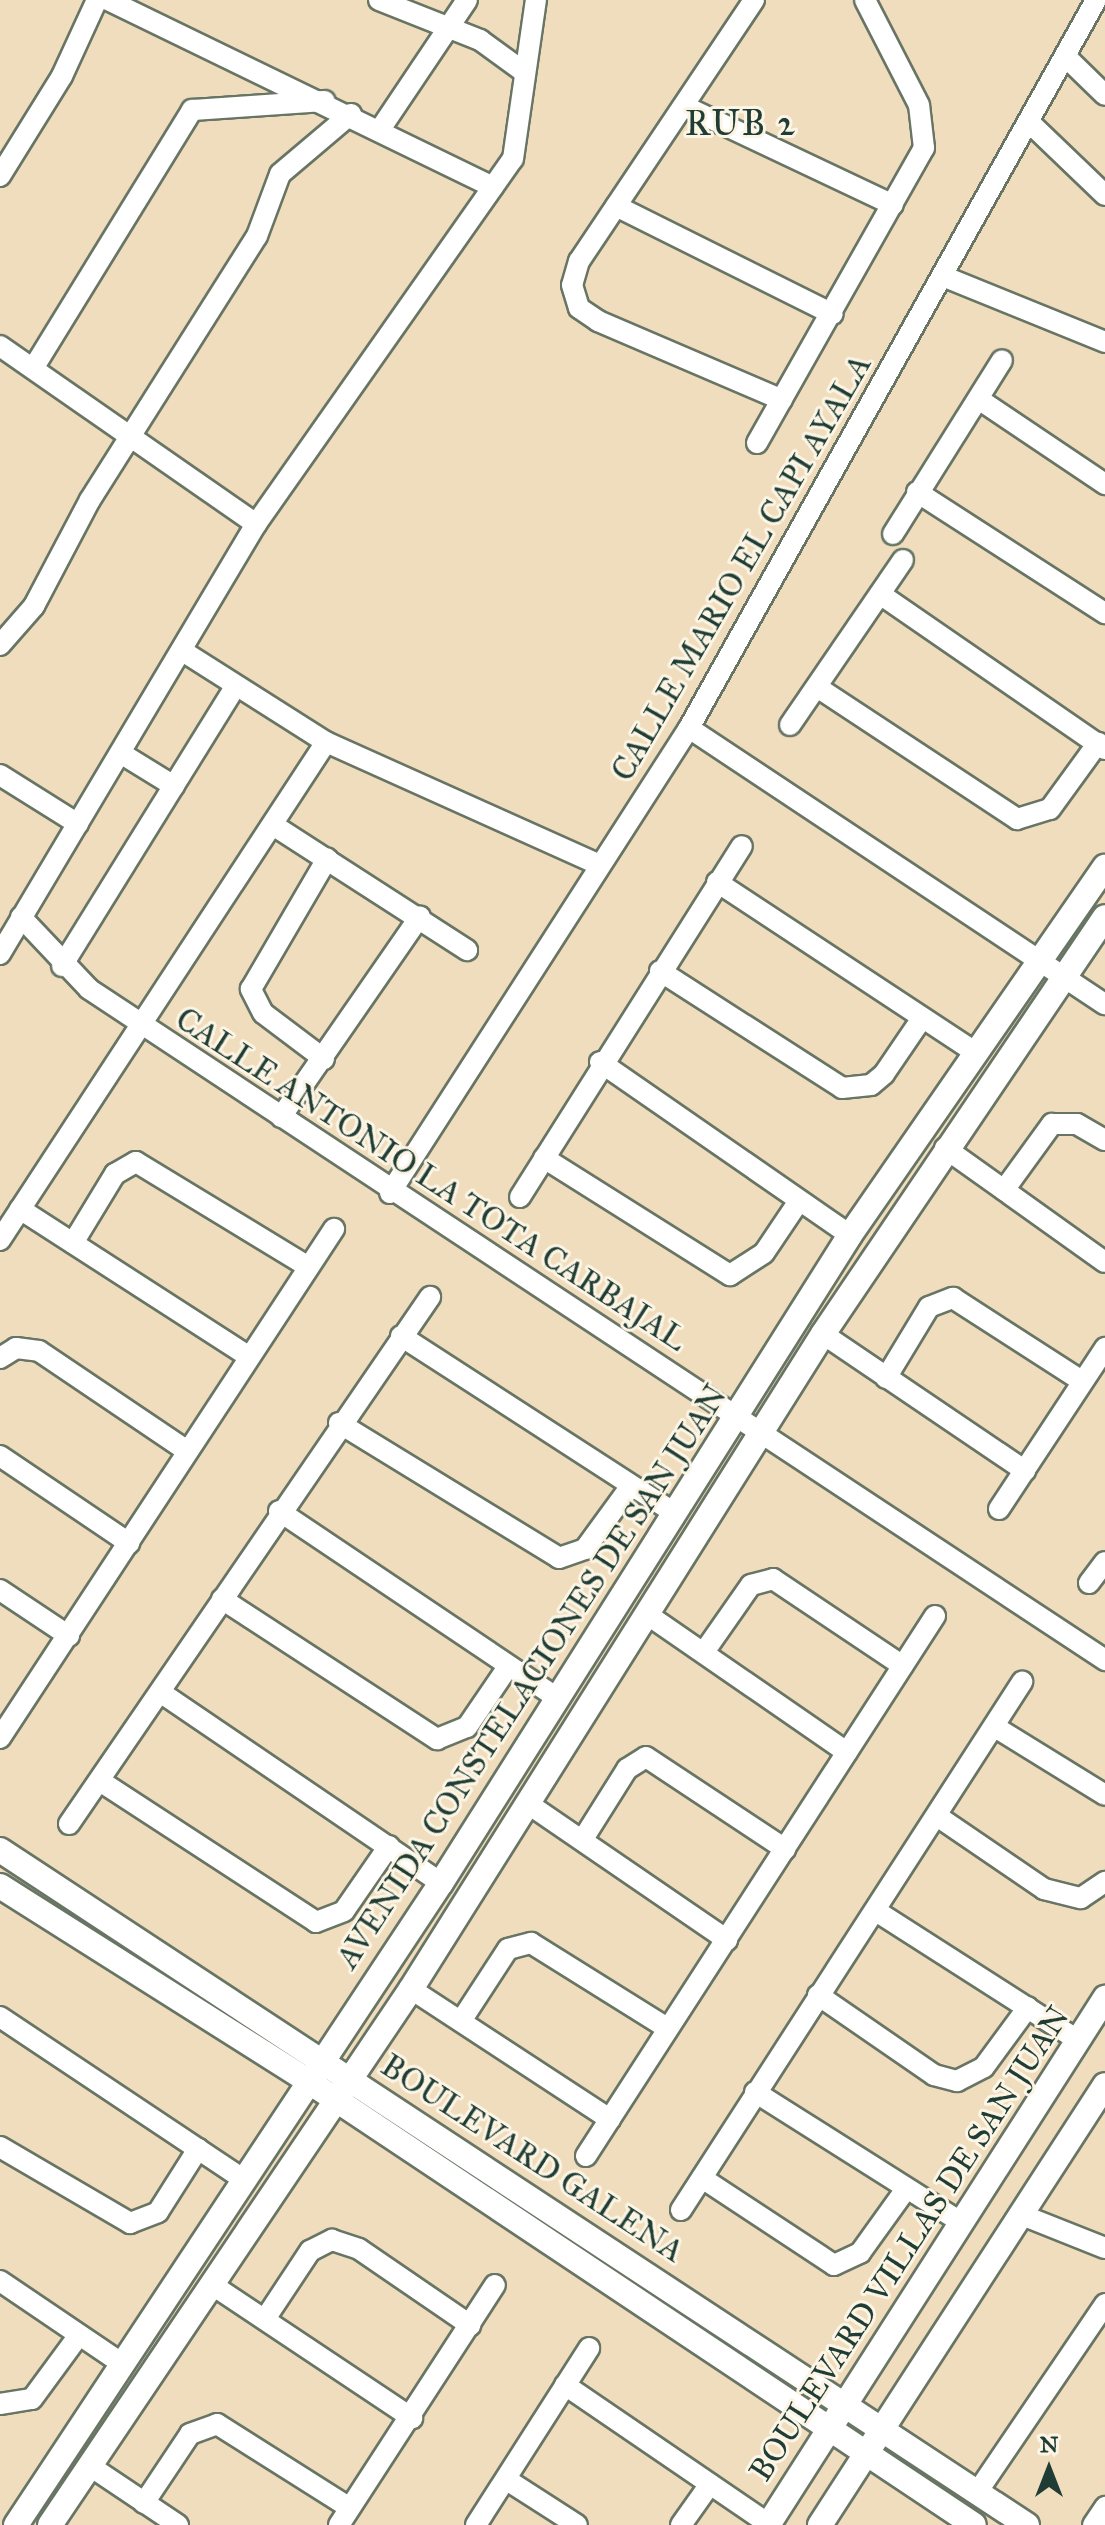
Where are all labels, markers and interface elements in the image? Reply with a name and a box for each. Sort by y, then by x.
district label: RUB 2 [685,102,797,146]
street label: CALLE MARIO EL CAPI AYALA [604,348,880,788]
street label: CALLE ANTONIO LA TOTA CARBAJAL [168,1000,694,1360]
street label: AVENIDA CONSTELACIONES DE SAN JUAN [328,1378,736,1976]
street label: BOULEVARD VILLAS DE SAN JUAN [742,1999,1078,2489]
street label: BOULEVARD GALENA [373,2047,691,2271]
north arrow [1009,2429,1089,2509]

